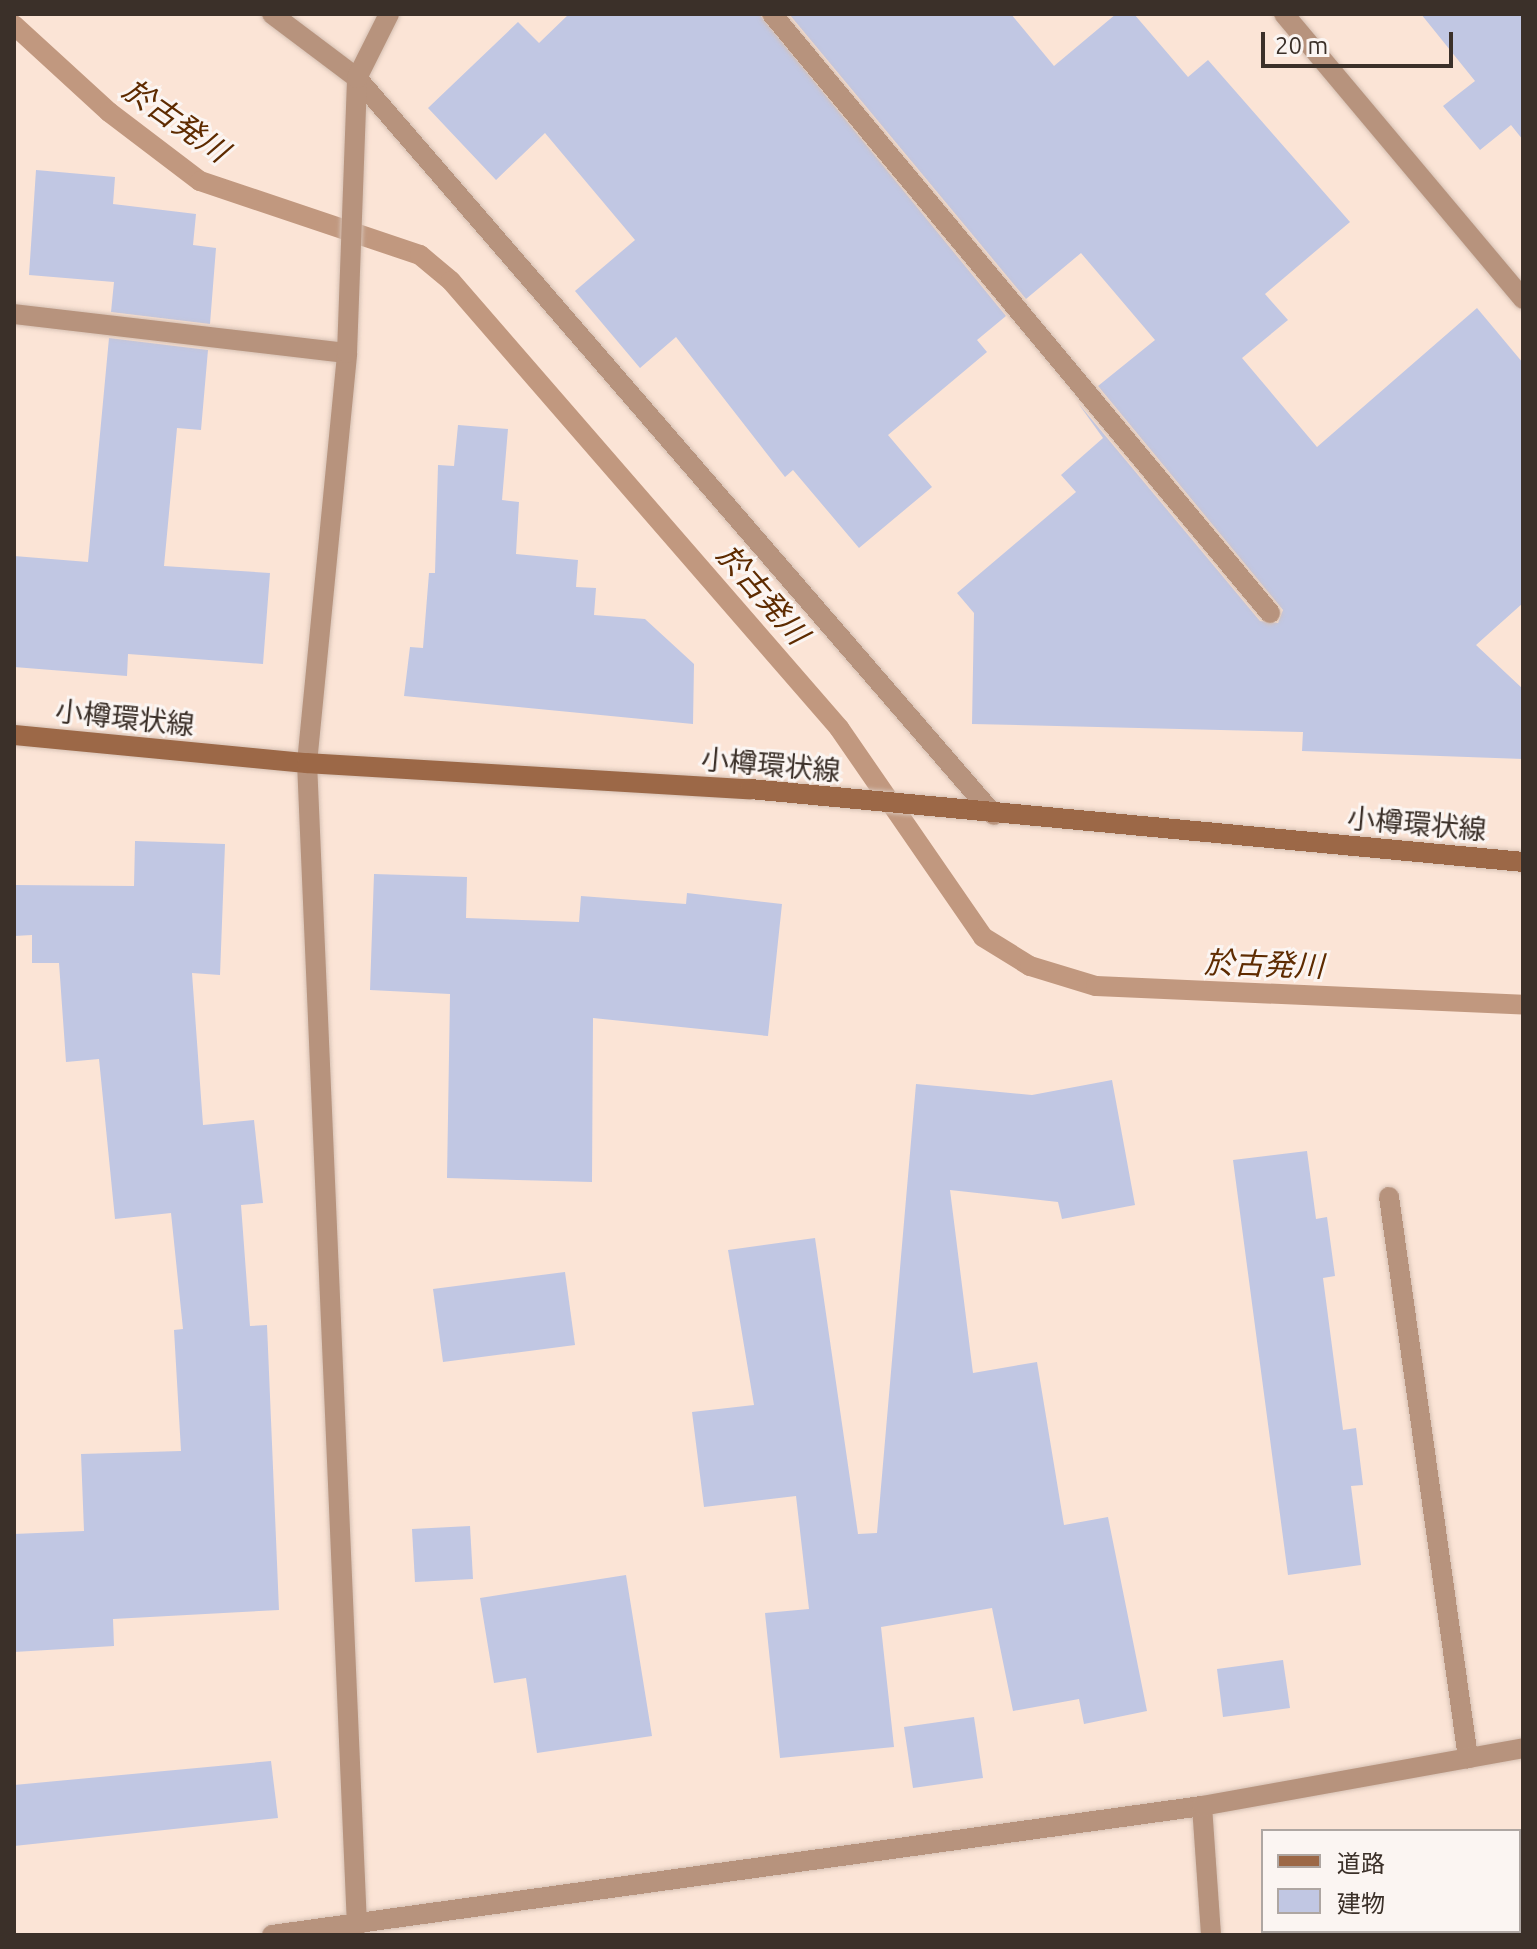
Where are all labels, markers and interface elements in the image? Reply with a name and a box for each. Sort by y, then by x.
scale bar [1265,16,1457,66]
text: 20 m [1275,32,1328,59]
water label: 於古発川 [117,71,235,169]
water label: 於古発川 [710,537,816,651]
street label: 小樽環状線 [54,694,196,742]
street label: 小樽環状線 [700,742,842,788]
street label: 小樽環状線 [1346,801,1488,847]
water label: 於古発川 [1203,944,1325,984]
legend [1261,1829,1521,1933]
text: 道路 [1337,1850,1385,1877]
text: 建物 [1337,1890,1385,1917]

